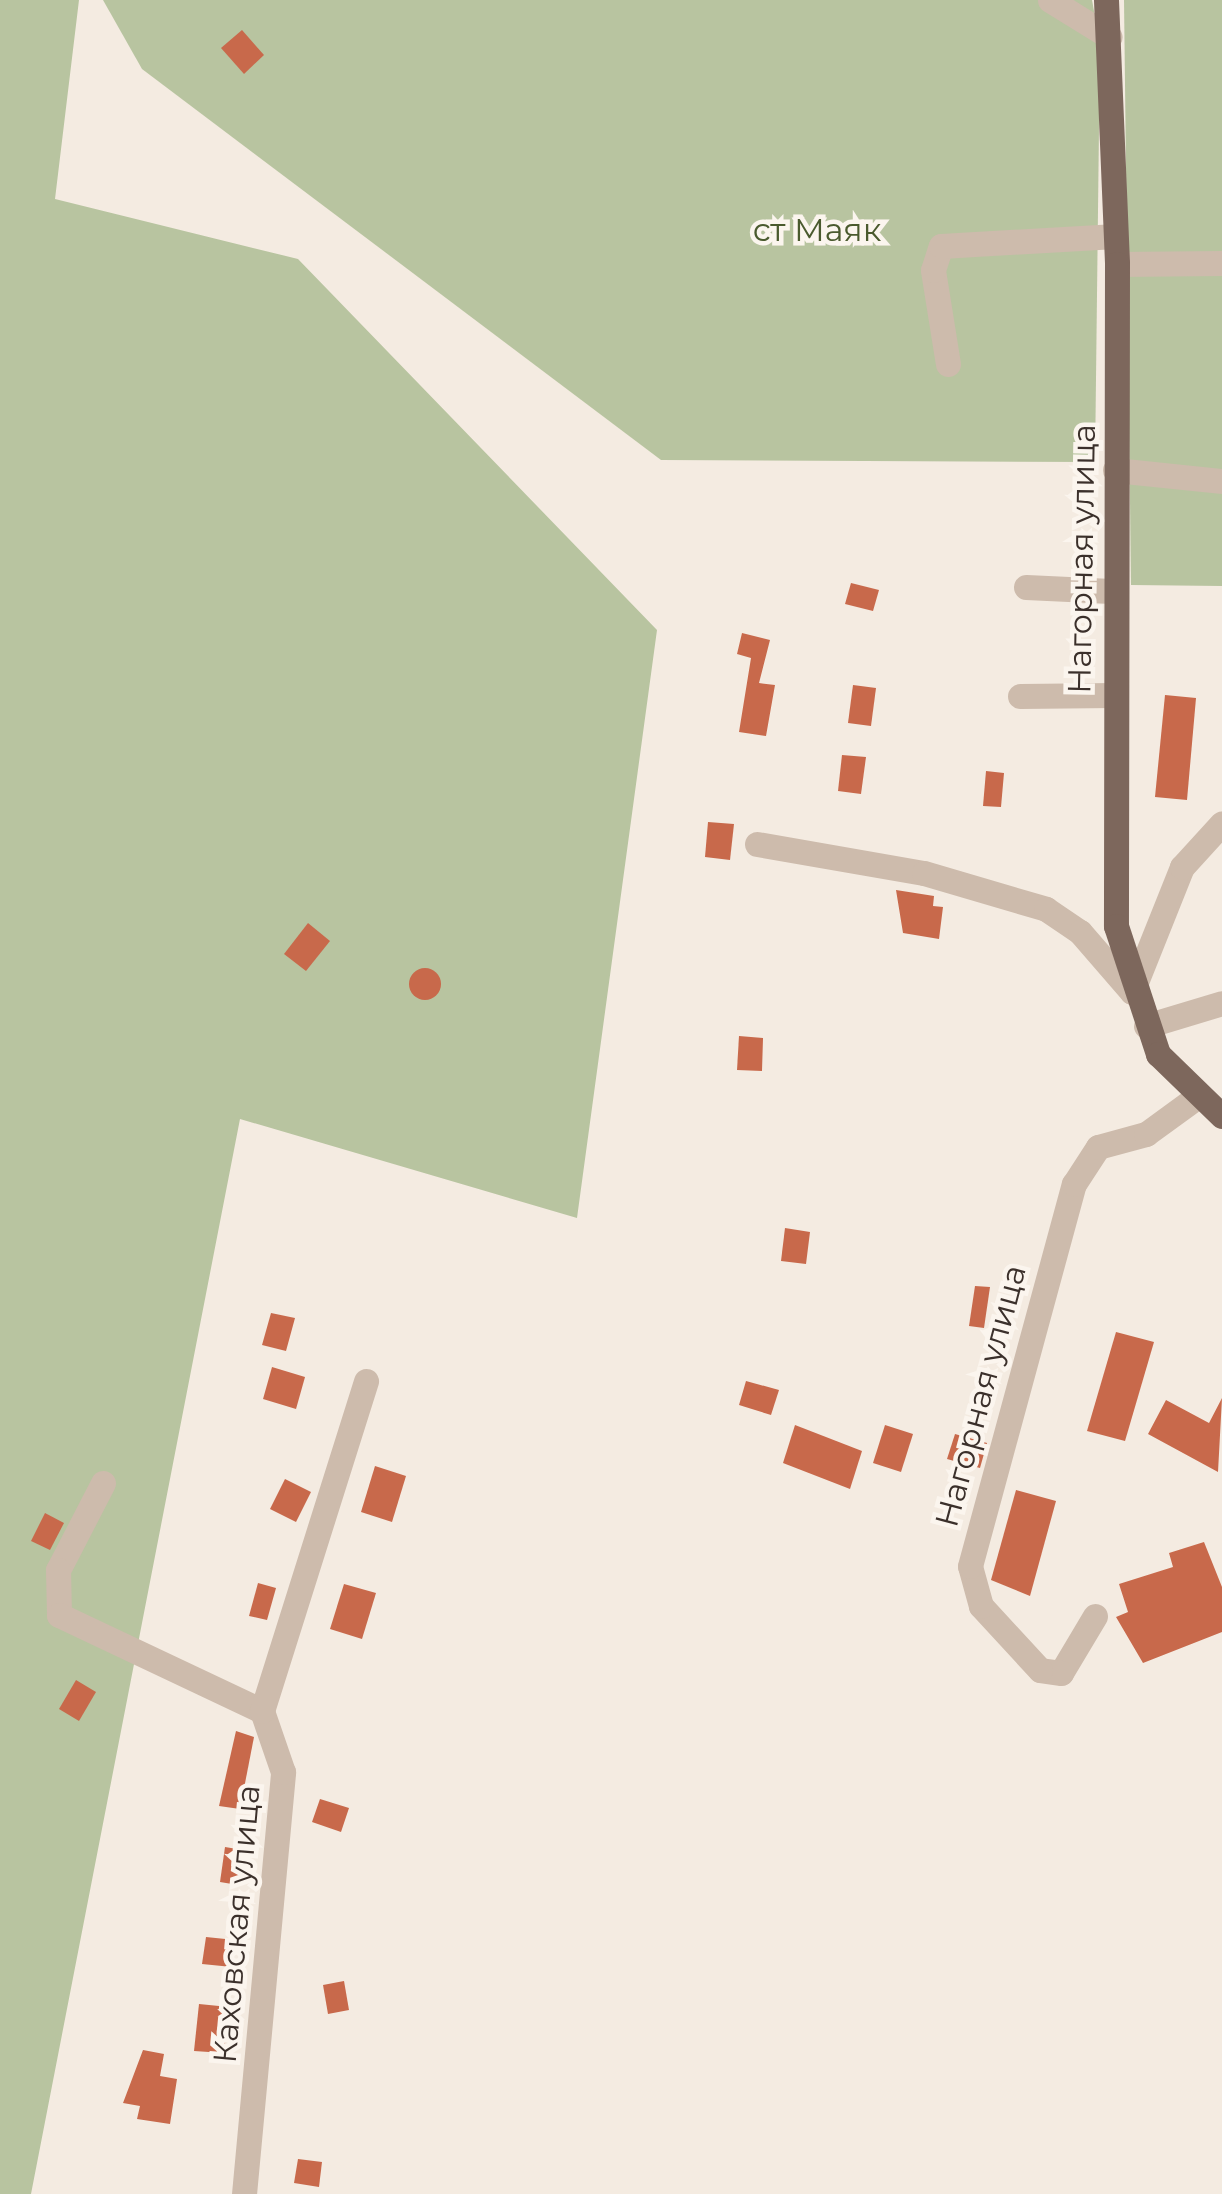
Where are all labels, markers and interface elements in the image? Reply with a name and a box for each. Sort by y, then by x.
park label: ст Маяк [753,211,881,249]
street label: Нагорная улица [1060,424,1104,694]
street label: Нагорная улица [928,1261,1034,1531]
street label: Каховская улица [206,1783,268,2065]

